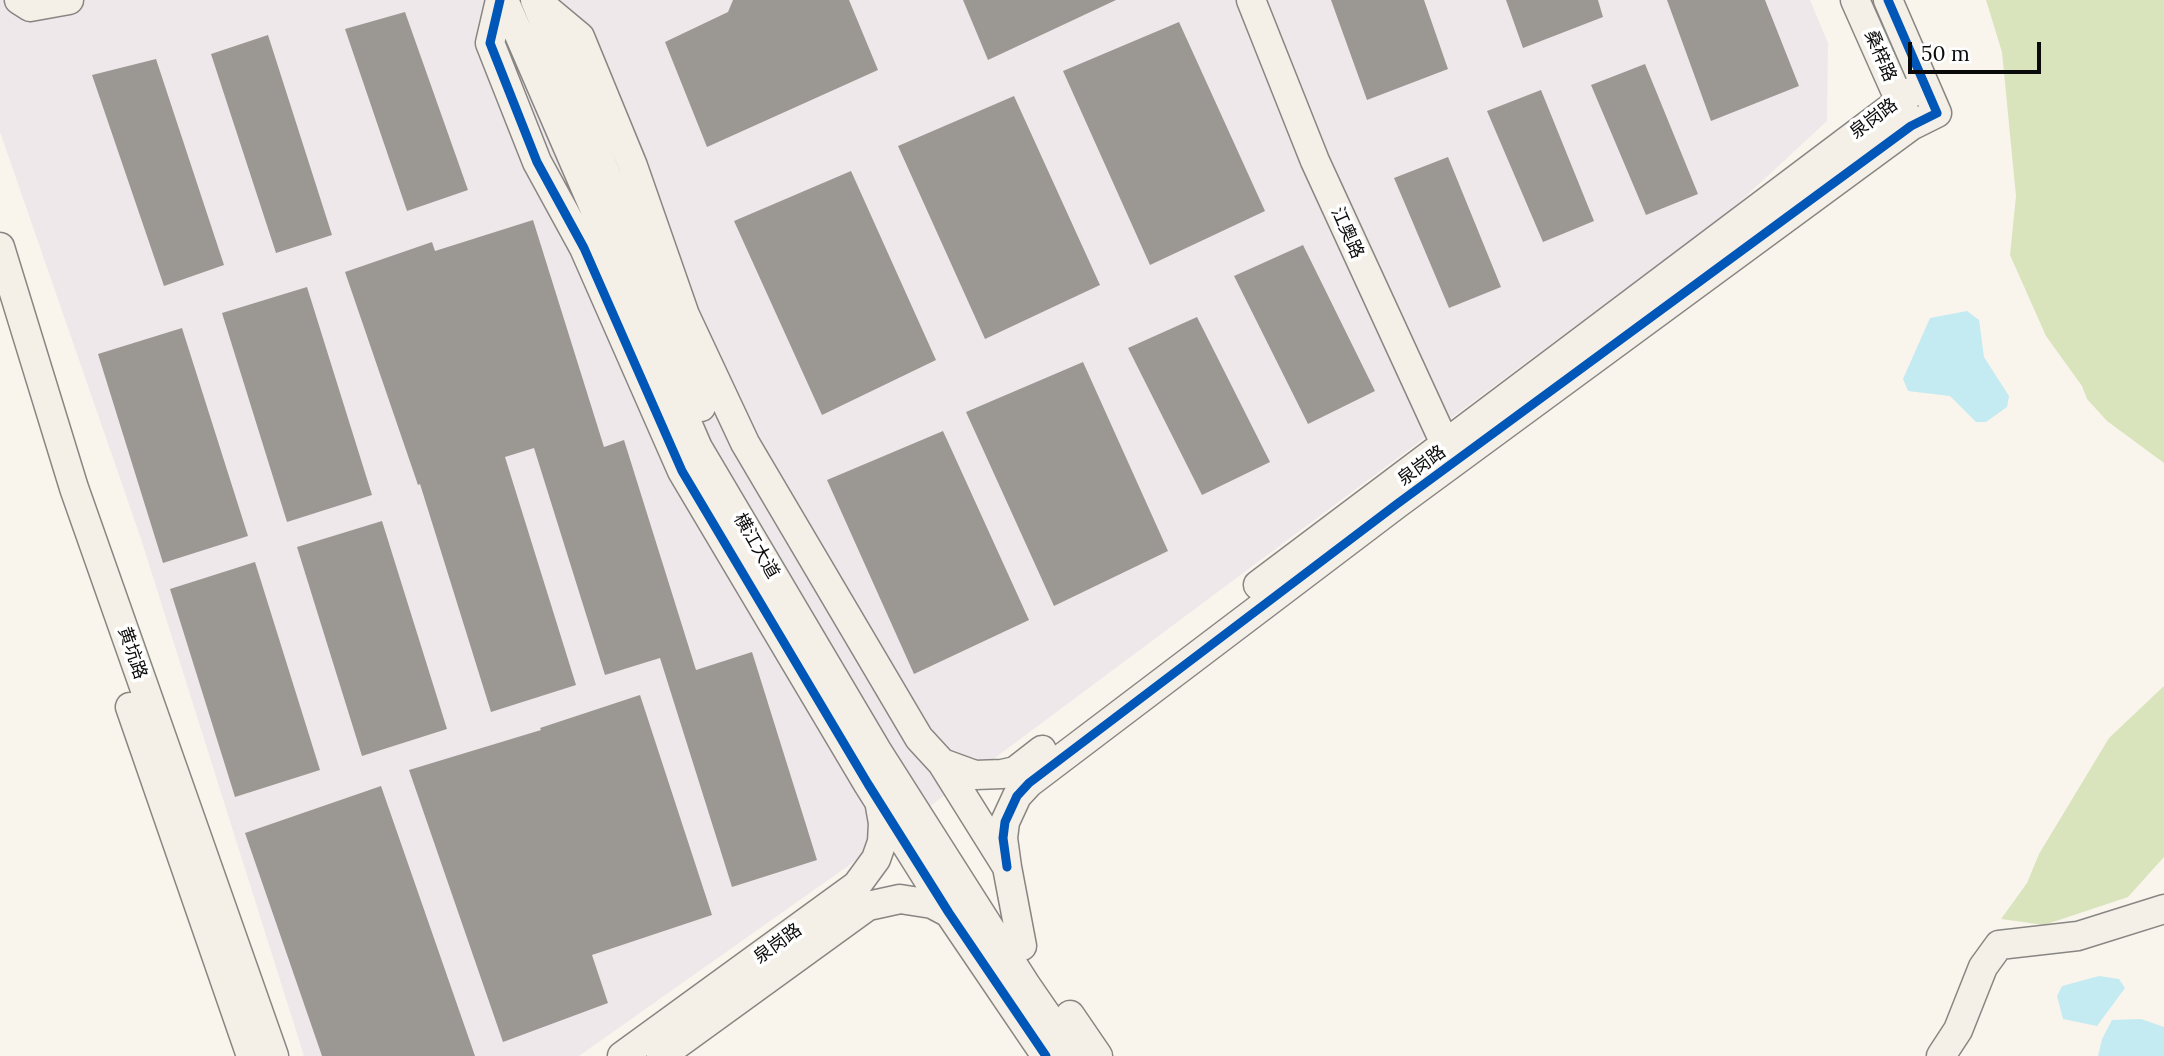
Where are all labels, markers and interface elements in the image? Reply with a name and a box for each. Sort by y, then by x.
street label: 桑梓路 [1860,27,1900,85]
scale bar [1912,28,2045,72]
text: 50 m [1921,40,1970,67]
street label: 泉岗路 [1846,94,1902,144]
street label: 江奥路 [1326,204,1368,262]
street label: 泉岗路 [1394,441,1450,491]
street label: 横江大道 [729,509,783,583]
street label: 黄坑路 [113,624,151,682]
street label: 泉岗路 [750,919,806,969]

